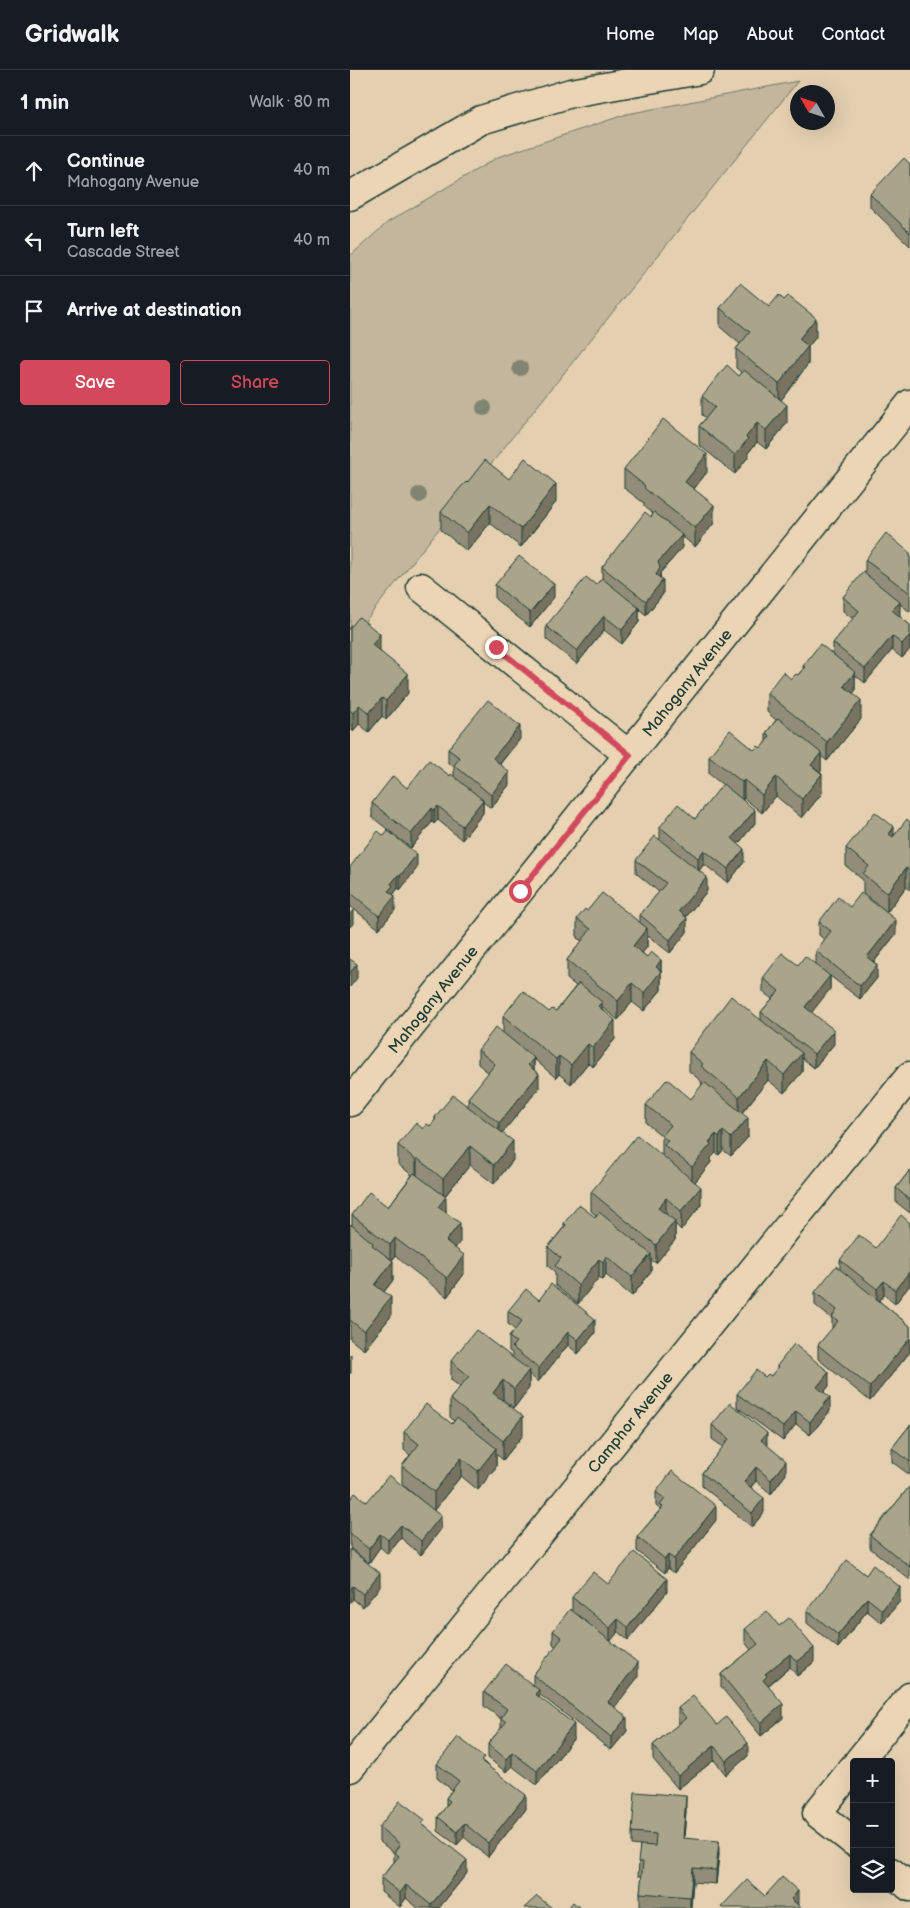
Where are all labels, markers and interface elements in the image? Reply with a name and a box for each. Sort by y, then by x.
text: Gridwalk [25,20,119,49]
text: Home [606,24,655,45]
text: Map [683,24,719,45]
text: About [747,24,794,45]
text: Contact [822,24,885,45]
north arrow [790,85,835,130]
text: 1 min [20,90,69,115]
text: Walk · 80 m [249,93,330,112]
text: Continue [67,150,145,173]
icon: ahead [20,157,48,185]
text: 40 m [293,161,330,180]
text: Mahogany Avenue [67,173,199,192]
text: Turn left [67,220,139,243]
icon: left [20,227,48,255]
text: 40 m [293,231,330,250]
text: Cascade Street [67,243,180,262]
icon: arrive [20,297,48,325]
text: Arrive at destination [67,299,242,322]
button: Save [20,360,170,405]
button: Share [180,360,330,405]
street label: Mahogany Avenue [639,625,737,741]
route end [485,636,508,659]
route start [509,880,532,903]
street label: Mahogany Avenue [385,942,483,1058]
street label: Camphor Avenue [584,1368,678,1478]
map controls [850,1758,895,1893]
button: + [850,1758,895,1803]
button: − [850,1803,895,1848]
button: layers [850,1848,895,1893]

